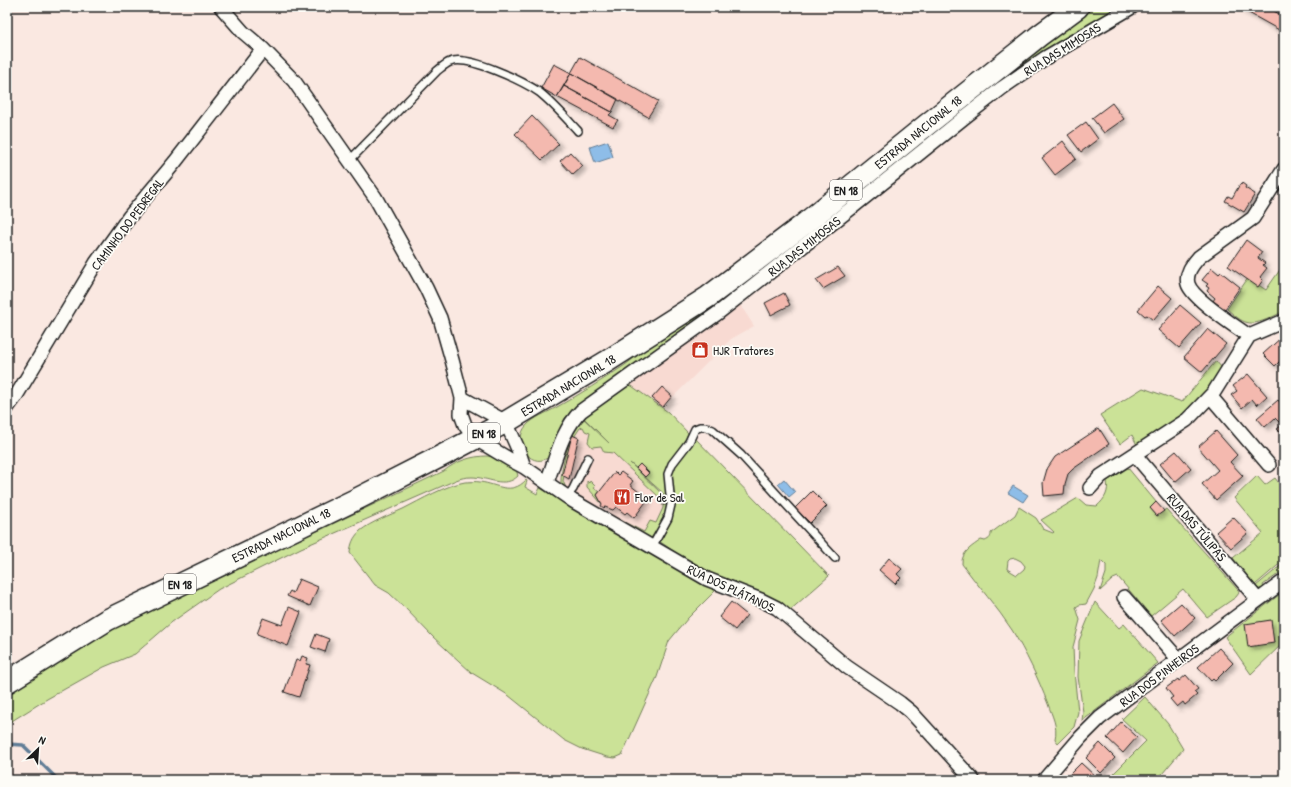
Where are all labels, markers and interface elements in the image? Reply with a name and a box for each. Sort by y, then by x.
street label: RUA DAS MIMOSAS [1020,18,1104,80]
street label: ESTRADA NACIONAL 18 [871,91,966,173]
street label: CAMINHO DO PEDREGAL [86,174,168,274]
road number: EN 18 [830,180,862,200]
street label: RUA DAS MIMOSAS [764,212,844,280]
shop icon: HJR Tratores [690,340,710,360]
place label: HJR Tratores [713,341,774,359]
street label: ESTRADA NACIONAL 18 [517,349,619,420]
road number: EN 18 [468,423,500,443]
restaurant icon: Flor de Sal [612,487,632,507]
place label: Flor de Sal [634,488,685,506]
street label: RUA DAS TÚLIPAS [1163,489,1231,565]
street label: ESTRADA NACIONAL 18 [229,503,334,567]
street label: RUA DOS PLÁTANOS [684,560,778,616]
road number: EN 18 [164,574,196,594]
street label: RUA DOS PINHEIROS [1116,639,1202,711]
north arrow [18,729,58,769]
text: N [37,732,48,748]

